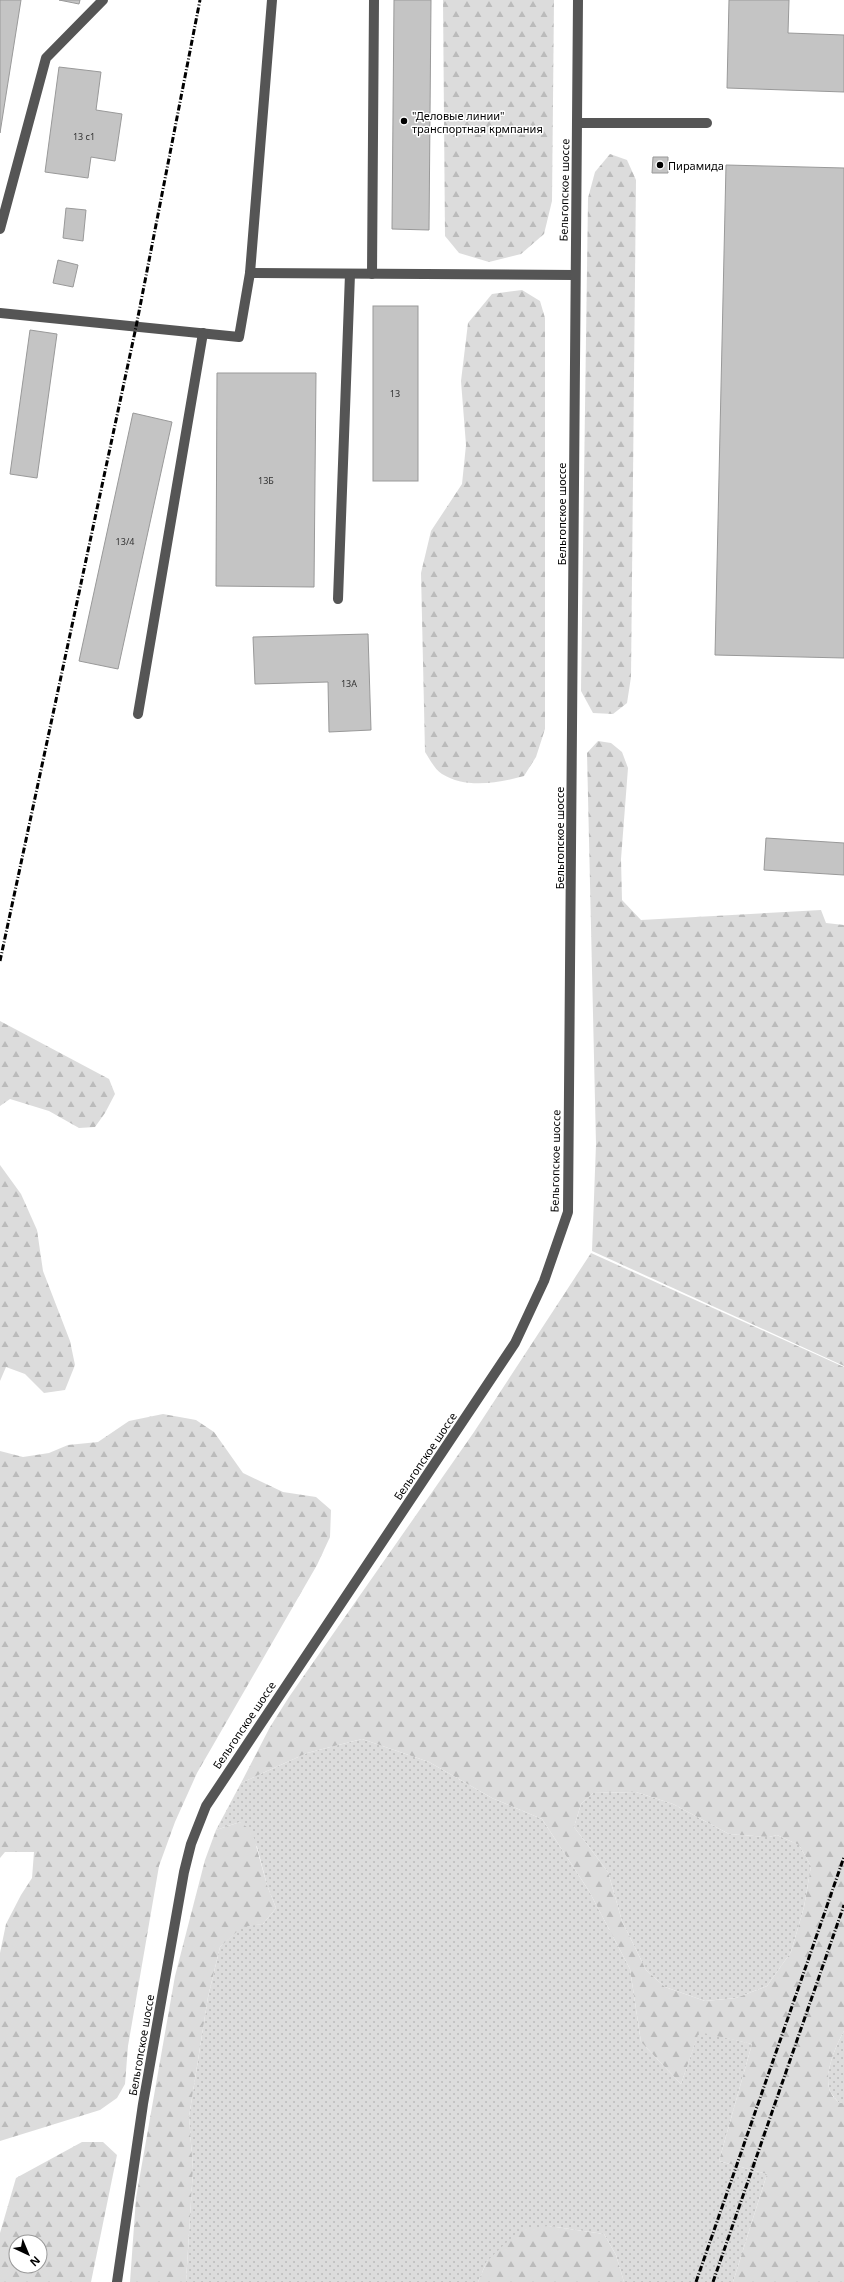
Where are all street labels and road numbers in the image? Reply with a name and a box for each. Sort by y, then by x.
street label: Бельгопское шоссе [556,139,572,241]
street label: Бельгопское шоссе [554,463,569,565]
street label: Бельгопское шоссе [552,787,567,889]
street label: Бельгопское шоссе [547,1110,563,1212]
street label: Бельгопское шоссе [390,1409,460,1503]
street label: Бельгопское шоссе [209,1678,279,1772]
street label: Бельгопское шоссе [125,1993,157,2097]

